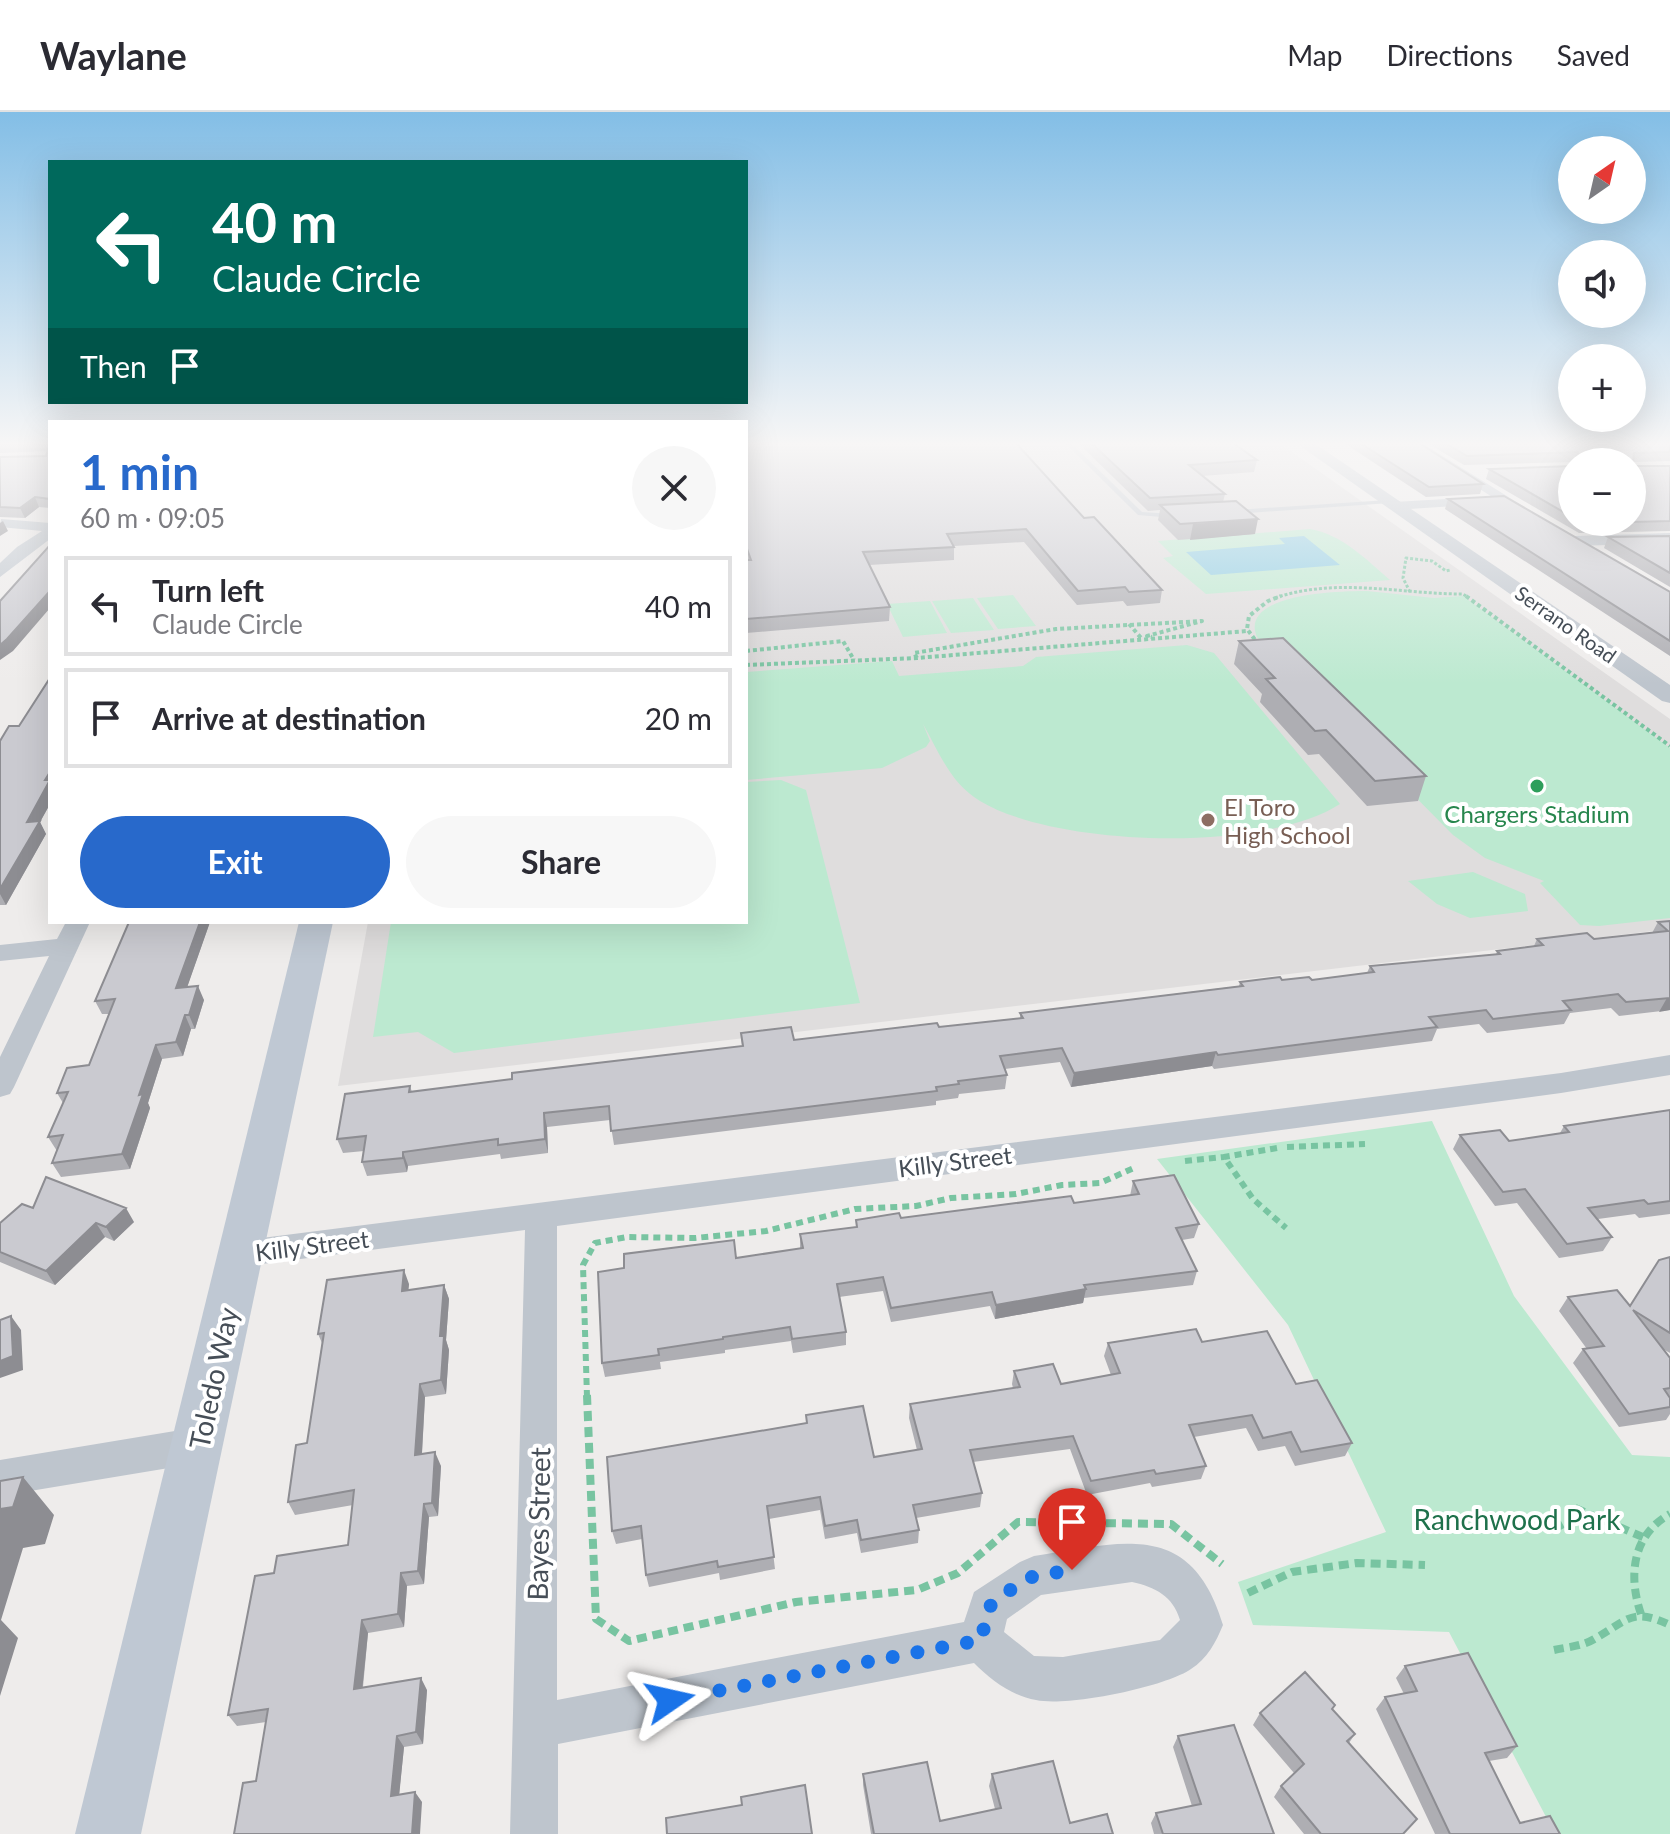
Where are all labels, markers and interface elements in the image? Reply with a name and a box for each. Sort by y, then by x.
text: Waylane [40,32,187,78]
text: Map [1287,38,1342,72]
text: Directions [1386,38,1513,72]
text: Saved [1557,38,1630,72]
north arrow [1558,136,1646,224]
map controls [1558,136,1646,536]
text: 40 m [212,188,337,255]
icon: left [80,192,184,296]
button: sound [1558,240,1646,328]
text: Claude Circle [212,256,421,300]
icon: arrive [163,344,207,388]
button: + [1558,344,1646,432]
text: Then [80,348,147,384]
text: 1 min [80,443,199,500]
button: close [632,446,716,530]
button: − [1558,448,1646,536]
text: 60 m · 09:05 [80,502,225,534]
text: Turn left [152,572,264,608]
street label: Serrano Road [1511,580,1621,668]
icon: left [84,584,128,628]
text: 40 m [645,588,712,624]
text: Claude Circle [152,608,303,640]
icon: arrive [84,696,128,740]
text: Arrive at destination [152,700,426,736]
text: 20 m [645,700,712,736]
marker: Chargers Stadium [1528,777,1546,795]
place label: El Toro High School [1224,792,1351,849]
place label: Chargers Stadium [1444,799,1630,828]
marker: El Toro High School [1199,811,1217,829]
button: Exit [80,816,390,908]
button: Share [406,816,716,908]
street label: Killy Street [897,1140,1014,1182]
street label: Killy Street [254,1224,371,1266]
street label: Toledo Way [181,1303,245,1452]
street label: Bayes Street [520,1447,556,1601]
pin [1038,1488,1106,1570]
icon: arrive [1050,1500,1094,1544]
park label: Ranchwood Park [1414,1502,1621,1536]
position arrow [628,1658,712,1742]

